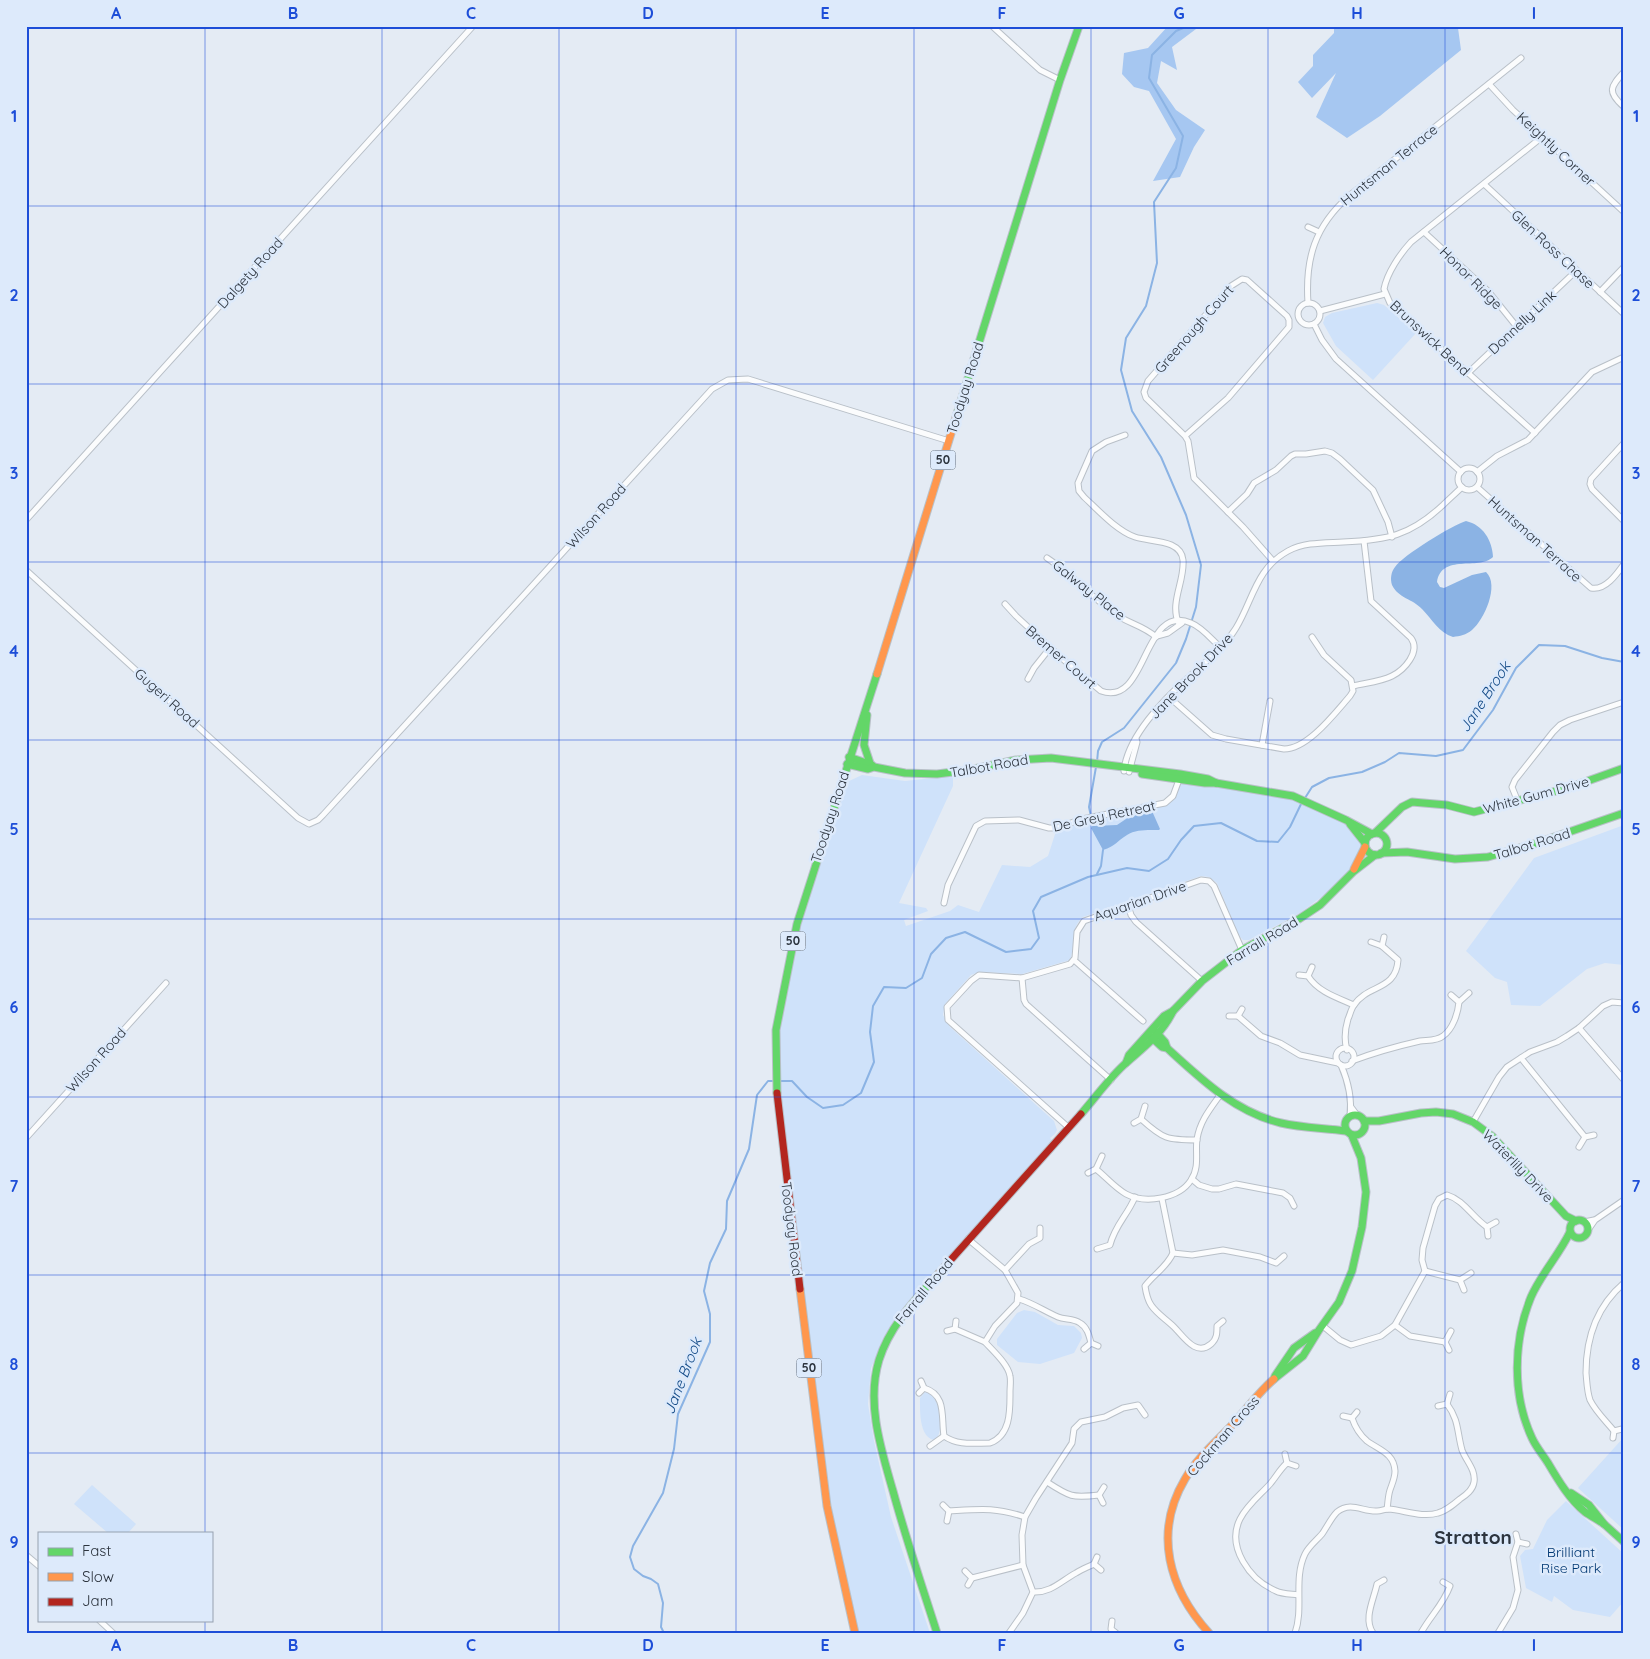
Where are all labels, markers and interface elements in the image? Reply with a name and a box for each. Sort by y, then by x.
text: A [111,3,122,23]
text: B [288,3,298,23]
text: C [466,3,476,23]
text: D [642,3,654,23]
text: E [820,3,830,23]
text: F [998,3,1007,23]
text: G [1173,3,1185,23]
text: H [1351,3,1363,23]
text: I [1532,3,1536,23]
text: 1 [11,106,17,126]
text: 1 [1633,106,1639,126]
street label: Keightly Corner [1513,108,1599,190]
street label: Huntsman Terrace [1337,120,1441,210]
street label: Glen Ross Chase [1508,206,1598,292]
street label: Dalgety Road [213,234,287,312]
street label: Honor Ridge [1436,243,1506,313]
street label: Greenough Court [1151,281,1237,377]
text: 2 [9,285,19,305]
text: 2 [1631,285,1641,305]
street label: Donnelly Link [1484,286,1560,358]
street label: Brunswick Bend [1386,296,1474,380]
street label: Toodyay Road [942,340,988,436]
road number: 50 [930,450,956,470]
text: 3 [10,463,18,483]
text: 3 [1632,463,1640,483]
street label: Wilson Road [562,480,630,552]
street label: Huntsman Terrace [1484,492,1586,586]
street label: Galway Place [1049,556,1129,624]
street label: Bremer Court [1022,621,1100,693]
street label: Jane Brook Drive [1145,629,1237,723]
text: 4 [9,641,19,661]
text: 4 [1631,641,1641,661]
water label: Jane Brook [1455,656,1515,736]
street label: Gugeri Road [131,664,203,732]
street label: Talbot Road [949,750,1029,782]
street label: Toodyay Road [807,769,853,865]
street label: White Gum Drive [1481,772,1591,818]
street label: De Grey Retreat [1051,796,1157,836]
text: 5 [9,819,19,839]
text: 5 [1631,819,1641,839]
street label: Talbot Road [1492,824,1572,864]
street label: Aquarian Drive [1091,877,1189,925]
street label: Farrall Road [1223,913,1301,969]
road number: 50 [780,931,806,950]
text: 6 [10,997,19,1017]
text: 6 [1632,997,1641,1017]
street label: Wilson Road [62,1024,130,1096]
street label: Waterlily Drive [1479,1126,1557,1206]
text: 7 [10,1176,19,1196]
text: 7 [1632,1176,1641,1196]
street label: Toodyay Road [777,1181,807,1277]
street label: Farrall Road [891,1254,957,1328]
water label: Jane Brook [659,1333,706,1417]
text: 8 [10,1354,19,1374]
text: 8 [1632,1354,1641,1374]
road number: 50 [796,1359,822,1378]
street label: Cockman Cross [1183,1392,1263,1480]
district label: Stratton [1434,1525,1512,1549]
text: 9 [9,1532,19,1552]
legend [38,1532,212,1622]
text: 9 [1631,1532,1641,1552]
text: Fast [82,1541,111,1560]
park label: Brilliant Rise Park [1541,1543,1601,1577]
text: Slow [82,1567,114,1586]
text: Jam [82,1591,113,1610]
text: A [111,1635,122,1655]
text: B [288,1635,298,1655]
text: C [466,1635,476,1655]
text: D [642,1635,654,1655]
text: E [820,1635,830,1655]
text: F [998,1635,1007,1655]
text: G [1173,1635,1185,1655]
text: H [1351,1635,1363,1655]
text: I [1532,1635,1536,1655]

